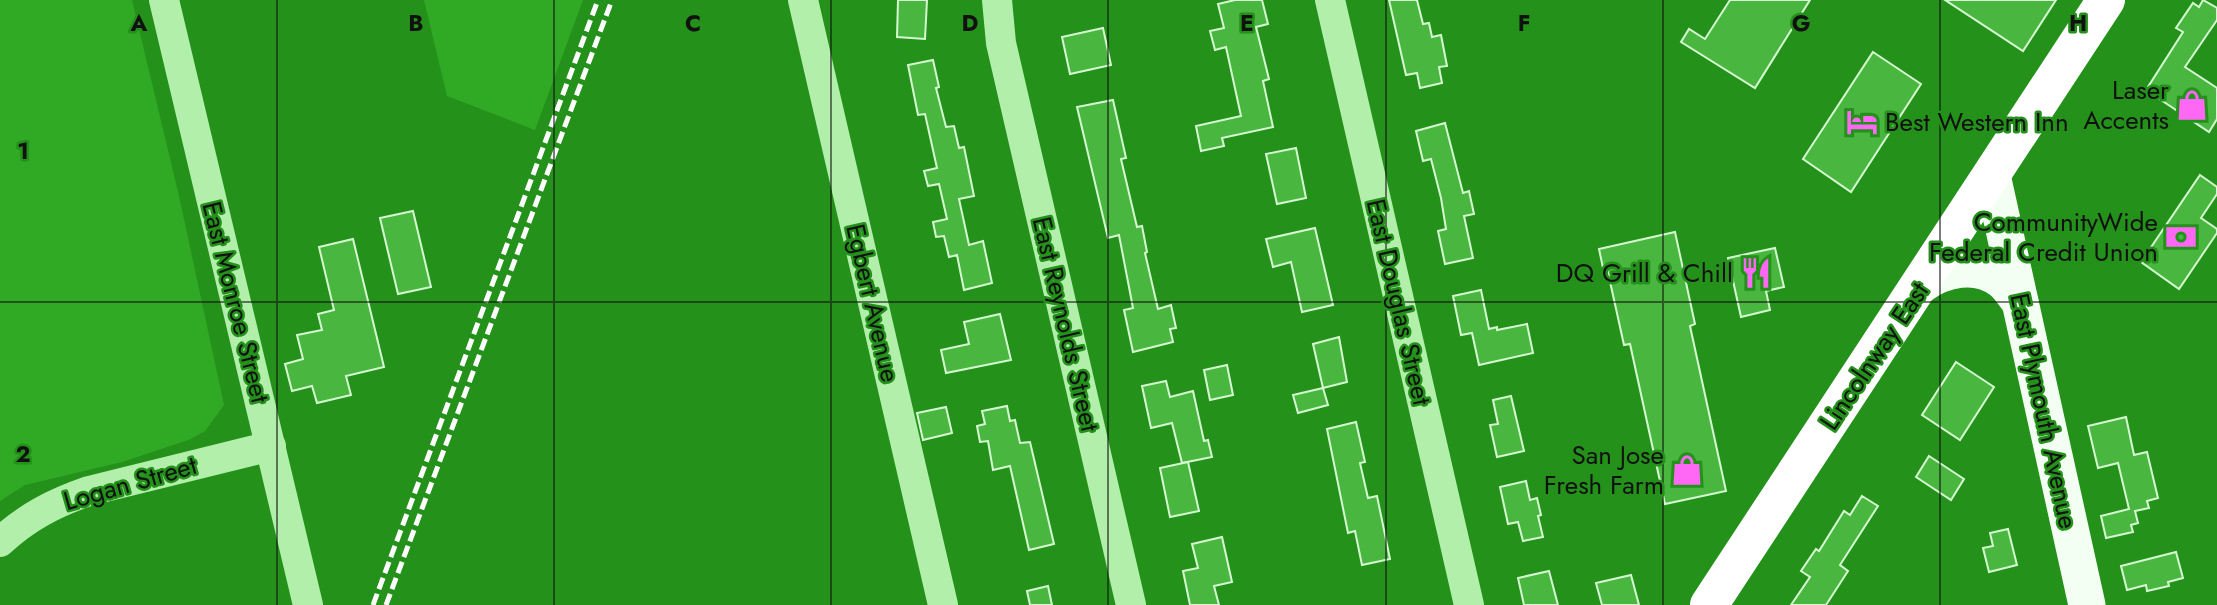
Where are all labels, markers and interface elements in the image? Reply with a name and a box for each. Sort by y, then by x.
text: A [130,6,148,40]
text: B [408,6,424,40]
text: C [685,6,701,40]
text: D [962,6,979,40]
text: E [1240,6,1254,40]
text: F [1518,6,1530,40]
text: G [1792,6,1810,40]
text: H [2069,6,2087,40]
place label: Laser Accents [2083,71,2169,139]
shop icon: Laser Accents [2175,88,2209,122]
place label: Best Western Inn [1885,103,2069,141]
hotel icon: Best Western Inn [1845,105,1879,139]
text: 1 [17,134,29,168]
street label: East Douglas Street [1357,195,1441,410]
street label: East Monroe Street [193,197,280,407]
place label: CommunityWide Federal Credit Union [1929,203,2158,271]
street label: East Reynolds Street [1023,213,1109,436]
street label: Egbert Avenue [836,220,910,386]
bank icon: CommunityWide Federal Credit Union [2164,220,2198,254]
place label: DQ Grill & Chill [1556,254,1733,292]
restaurant icon: DQ Grill & Chill [1739,256,1773,290]
street label: Lincolnway East [1810,274,1938,438]
street label: East Plymouth Avenue [2000,290,2088,532]
place label: San Jose Fresh Farm [1544,436,1664,504]
text: 2 [15,437,31,471]
street label: Logan Street [59,446,202,520]
shop icon: San Jose Fresh Farm [1670,453,1704,487]

